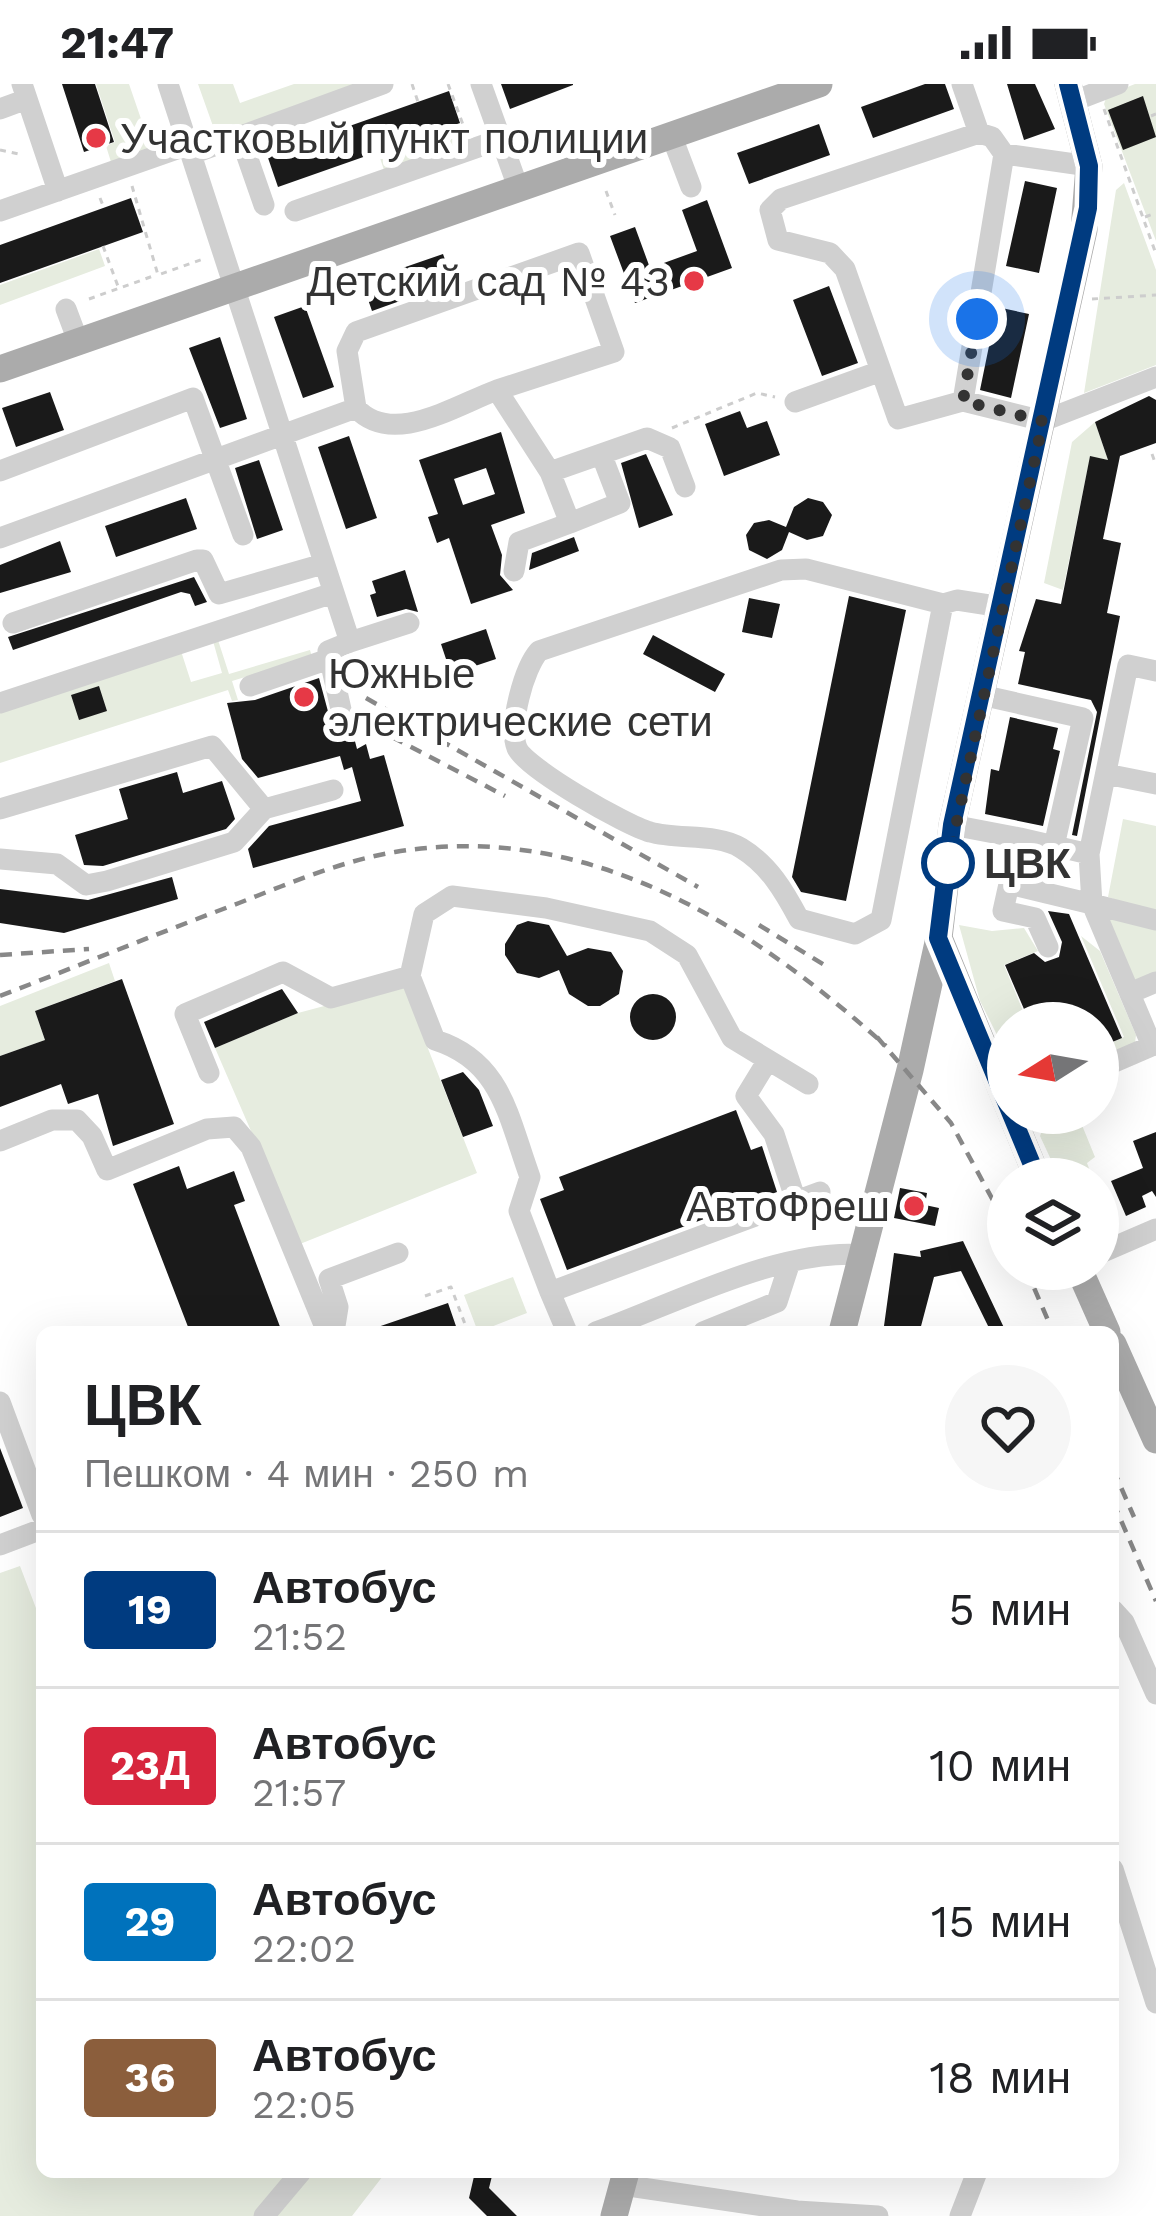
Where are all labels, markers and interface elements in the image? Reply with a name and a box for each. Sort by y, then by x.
text: 21:47 [60,16,174,69]
place label: Участковый пункт полиции [120,114,648,163]
marker: Участковый пункт полиции [83,125,109,151]
place label: Детский сад № 43 [307,257,670,306]
marker: Детский сад № 43 [681,268,707,294]
your location [947,289,1007,349]
place label: Южные электрические сети [328,649,713,746]
marker: Южные электрические сети [291,684,317,710]
marker: ЦВК [923,838,973,888]
place label: ЦВК [984,839,1071,888]
north arrow [987,1002,1119,1134]
map controls [987,1002,1119,1290]
button: layers [987,1158,1119,1290]
place label: АвтоФреш [686,1182,890,1231]
marker: АвтоФреш [901,1193,927,1219]
button: heart [945,1365,1071,1491]
text: ЦВК [84,1372,202,1439]
text: Пешком · 4 мин · 250 m [84,1451,529,1496]
text: Автобус [252,1561,437,1614]
text: 5 мин [949,1583,1071,1636]
text: 19 [128,1585,172,1634]
text: 21:52 [252,1614,347,1659]
text: Автобус [252,1717,437,1770]
text: 10 мин [929,1739,1071,1792]
text: 23Д [110,1741,190,1790]
text: 21:57 [252,1770,346,1815]
text: Автобус [252,1873,437,1926]
text: 15 мин [931,1895,1071,1948]
text: 29 [125,1897,175,1946]
text: 22:02 [252,1926,356,1971]
text: Автобус [252,2029,437,2082]
text: 18 мин [929,2051,1071,2104]
text: 36 [125,2053,175,2102]
text: 22:05 [252,2082,356,2127]

